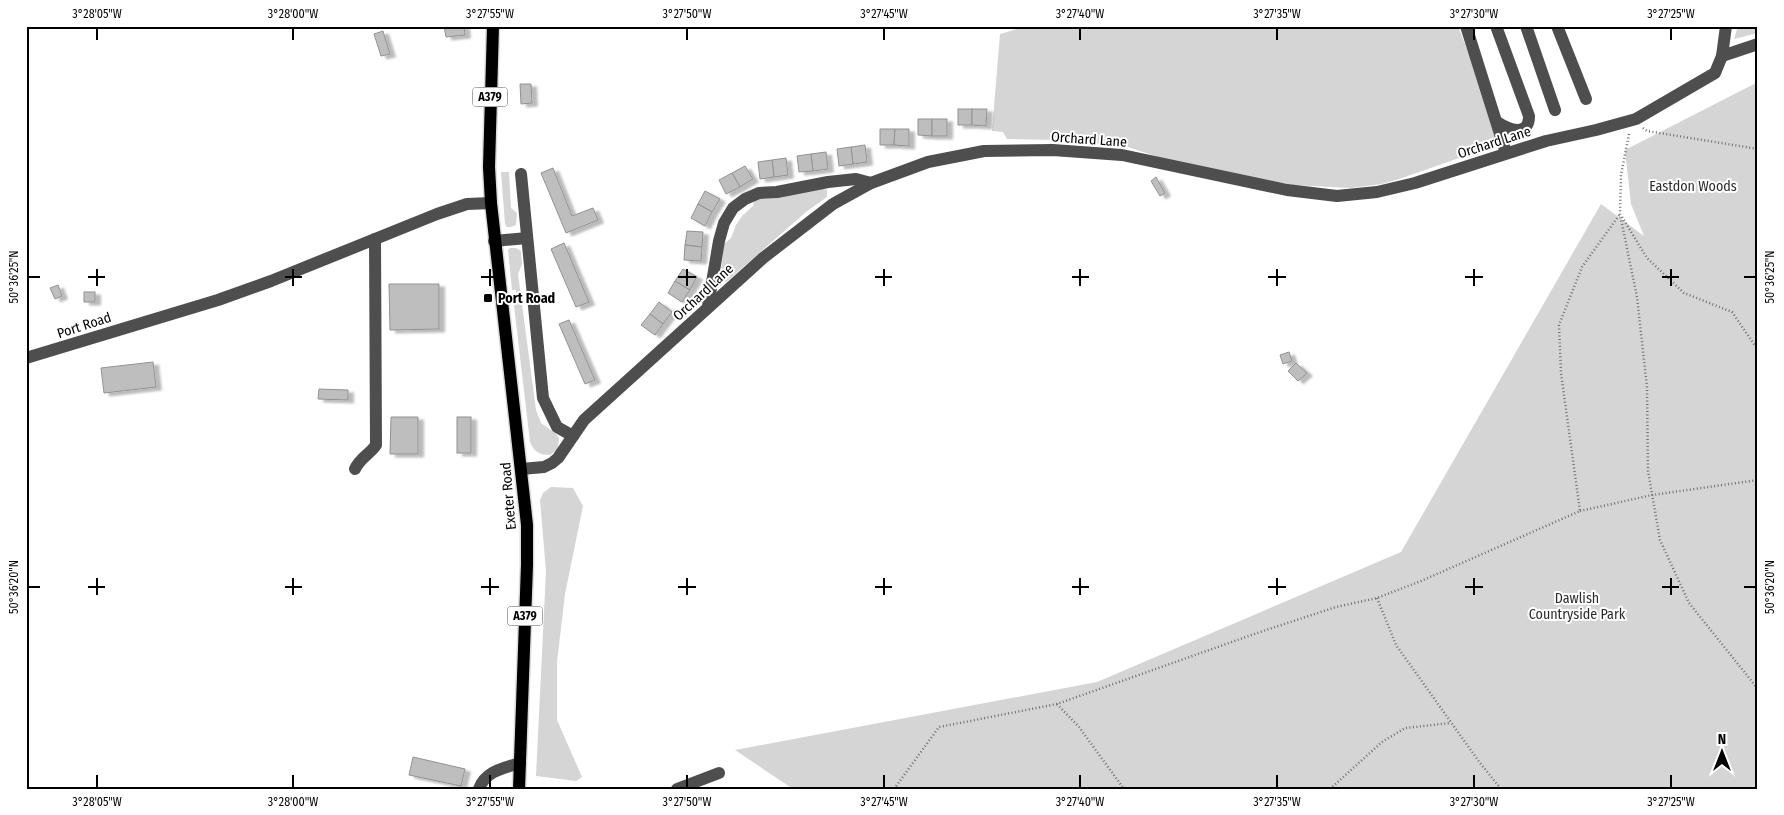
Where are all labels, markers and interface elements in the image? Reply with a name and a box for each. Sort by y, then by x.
text: 3°28'05"W [72,7,122,21]
text: 3°28'00"W [268,7,318,21]
text: 3°27'55"W [466,7,514,21]
text: 3°27'50"W [663,7,711,21]
text: 3°27'45"W [860,7,908,21]
text: 3°27'40"W [1056,7,1104,21]
text: 3°27'35"W [1253,7,1301,21]
text: 3°27'30"W [1450,7,1498,21]
text: 3°27'25"W [1647,7,1695,21]
road number: A379 [472,88,508,106]
street label: Orchard Lane [1455,123,1533,162]
street label: Orchard Lane [1050,128,1128,151]
park label: Eastdon Woods [1649,178,1737,195]
text: 50°36'25"N [7,250,21,304]
text: 50°36'25"N [1763,250,1777,304]
street label: Orchard Lane [670,260,737,325]
place label: Port Road [498,290,555,307]
marker: Port Road [482,292,494,304]
street label: Port Road [55,309,113,342]
street label: Exeter Road [497,461,520,531]
text: 50°36'20"N [7,560,21,614]
text: 50°36'20"N [1763,560,1777,614]
park label: Dawlish Countryside Park [1529,590,1626,623]
road number: A379 [508,606,542,626]
north arrow [1696,728,1746,778]
text: N [1718,731,1726,748]
text: 3°28'05"W [72,795,122,809]
text: 3°28'00"W [268,795,318,809]
text: 3°27'55"W [466,795,514,809]
text: 3°27'50"W [663,795,711,809]
text: 3°27'45"W [860,795,908,809]
text: 3°27'40"W [1056,795,1104,809]
text: 3°27'35"W [1253,795,1301,809]
text: 3°27'30"W [1450,795,1498,809]
text: 3°27'25"W [1647,795,1695,809]

